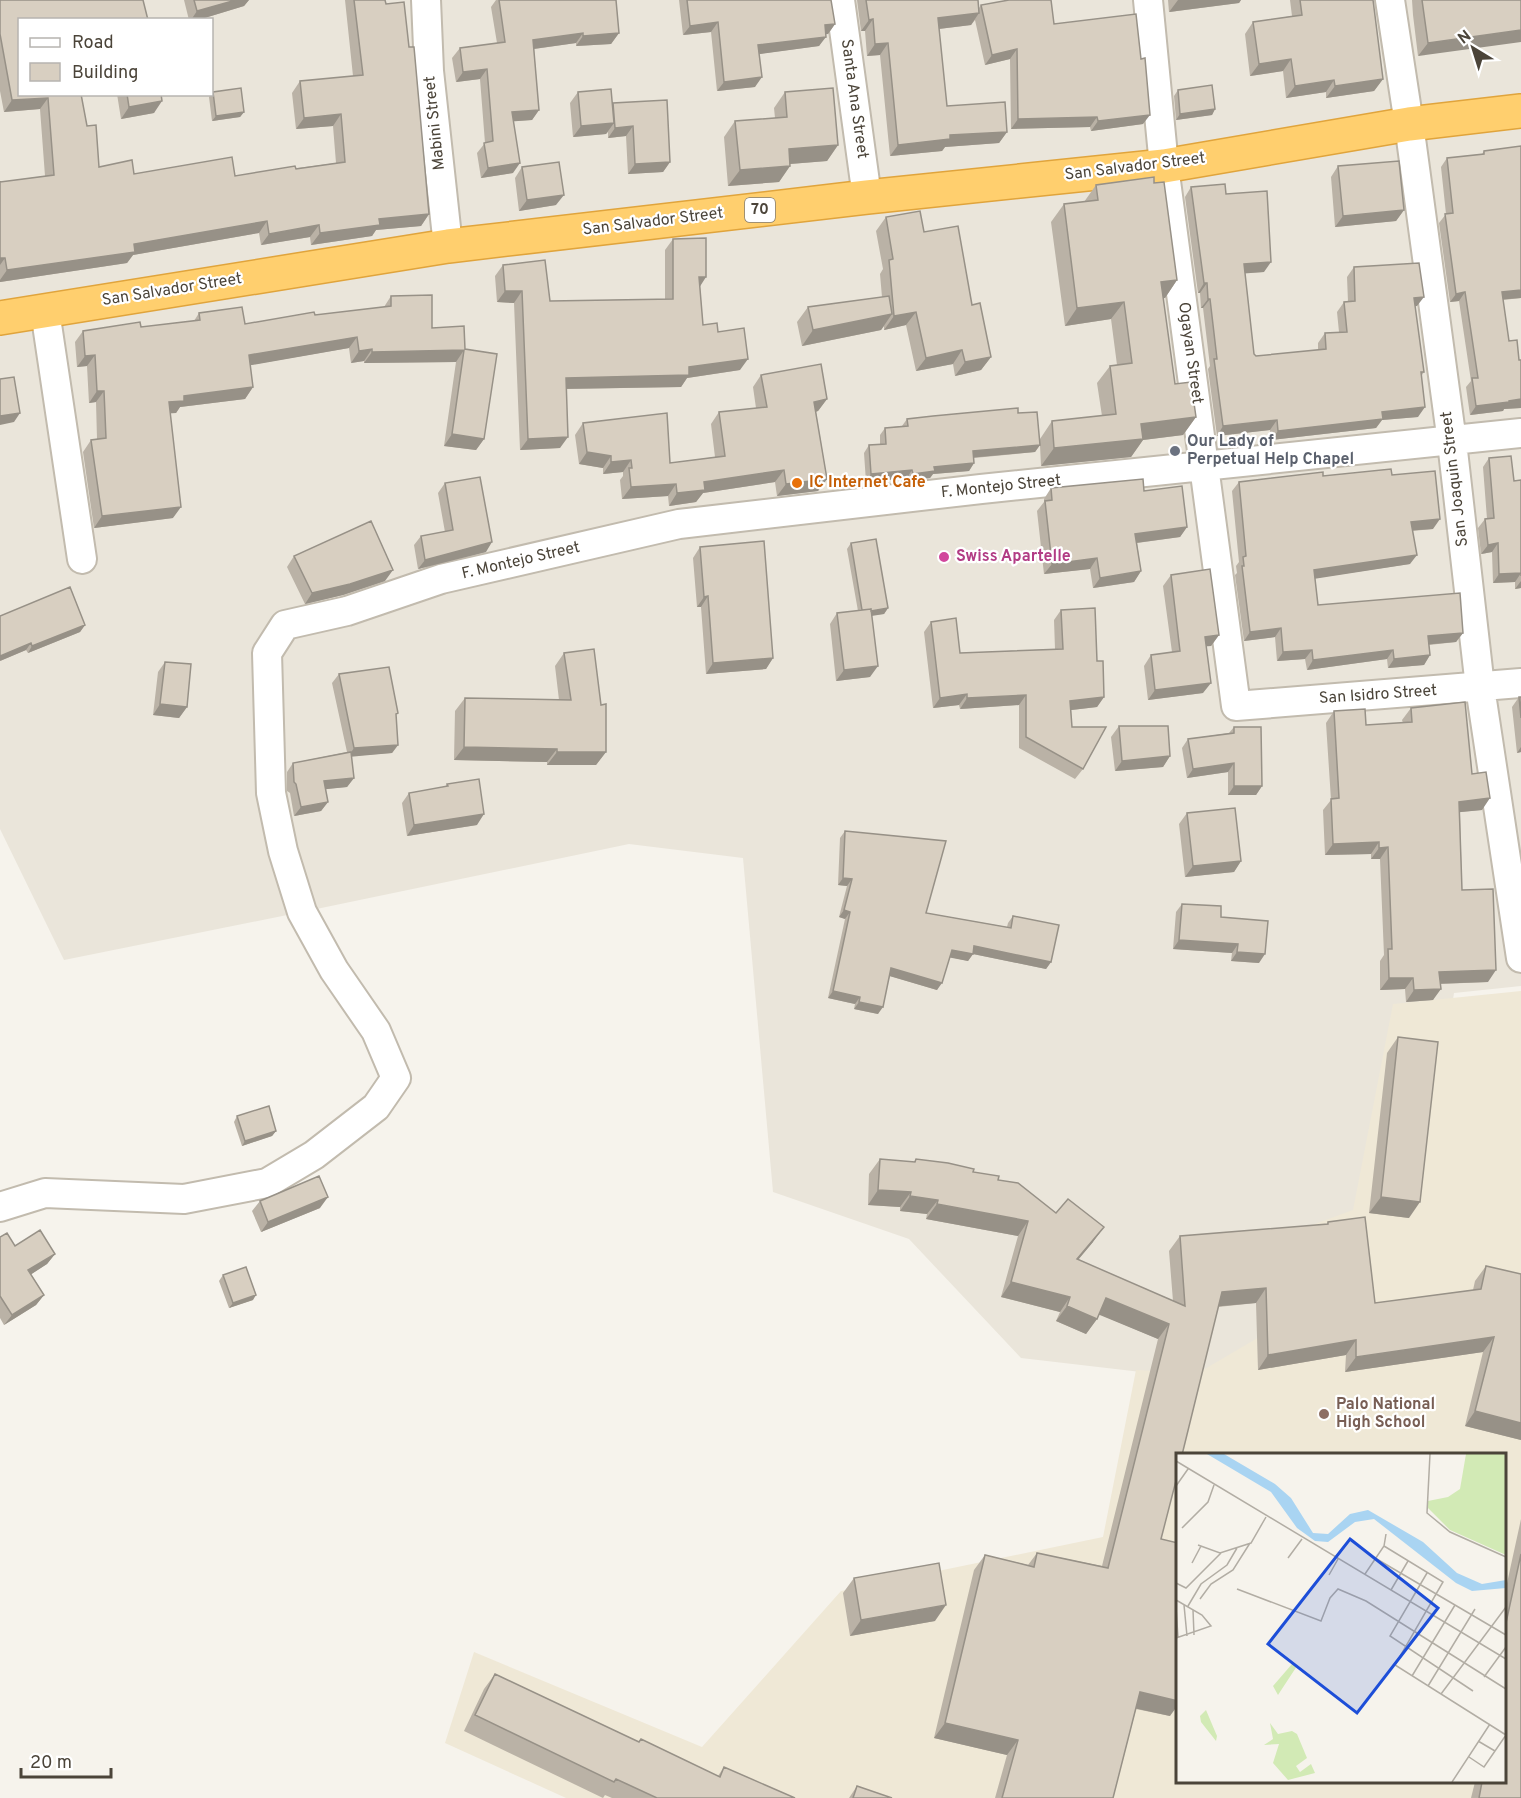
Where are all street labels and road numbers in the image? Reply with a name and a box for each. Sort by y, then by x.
street label: Santa Ana Street [836,38,872,160]
street label: Mabini Street [420,75,450,171]
street label: San Salvador Street [1064,148,1206,186]
road number: 70 [745,198,775,222]
street label: San Salvador Street [582,203,724,241]
street label: San Salvador Street [101,269,243,311]
street label: Ogayan Street [1173,301,1207,405]
street label: San Joaquin Street [1437,410,1473,548]
street label: F. Montejo Street [940,471,1062,503]
street label: F. Montejo Street [460,538,582,584]
street label: San Isidro Street [1318,681,1438,709]

